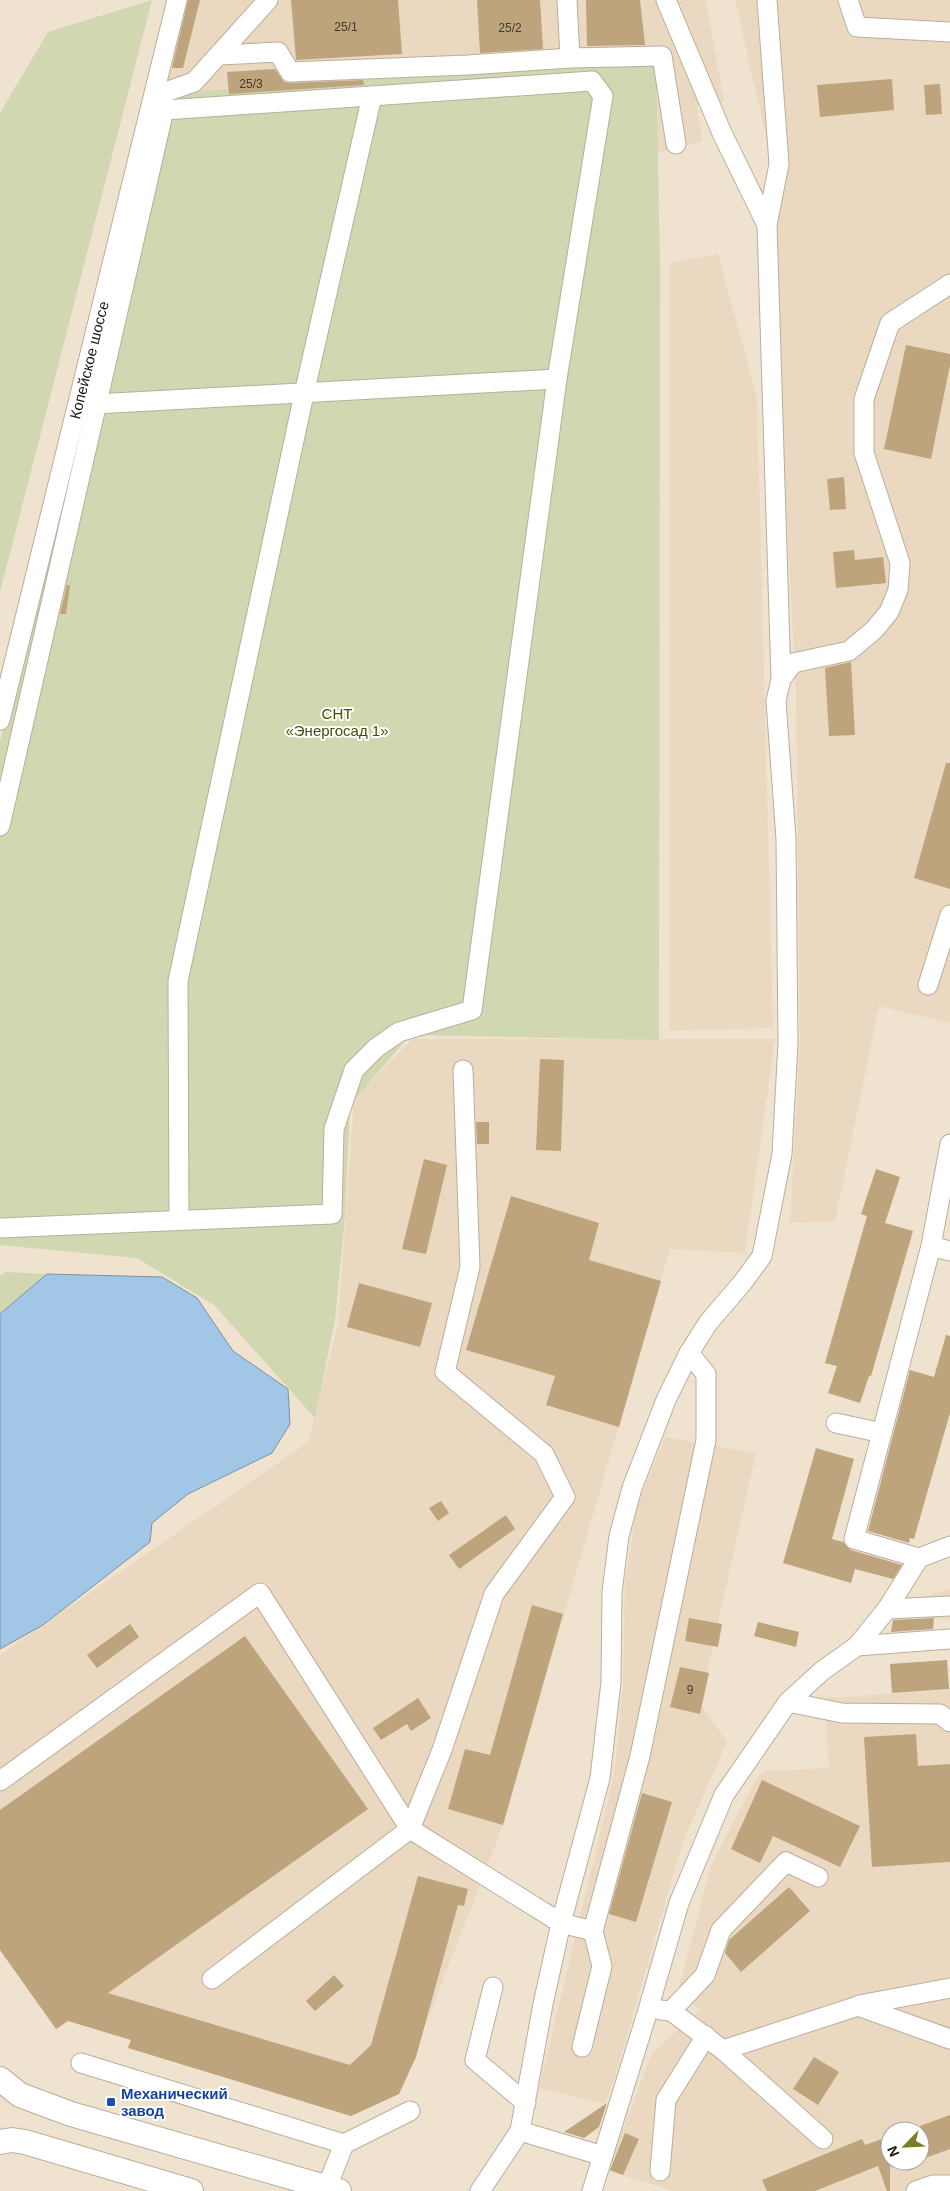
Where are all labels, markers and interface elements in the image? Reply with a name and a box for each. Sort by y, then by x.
house number: 25/1 [334,20,358,34]
house number: 25/2 [498,21,522,35]
house number: 25/3 [239,77,263,91]
street label: Копейское шоссе [66,299,112,421]
park label: СНТ «Энергосад 1» [285,705,389,739]
house number: 9 [687,1683,694,1697]
place label: Механический завод [121,2085,228,2119]
marker: Механический завод [105,2096,117,2108]
north arrow [880,2121,930,2171]
text: N [884,2143,902,2159]

